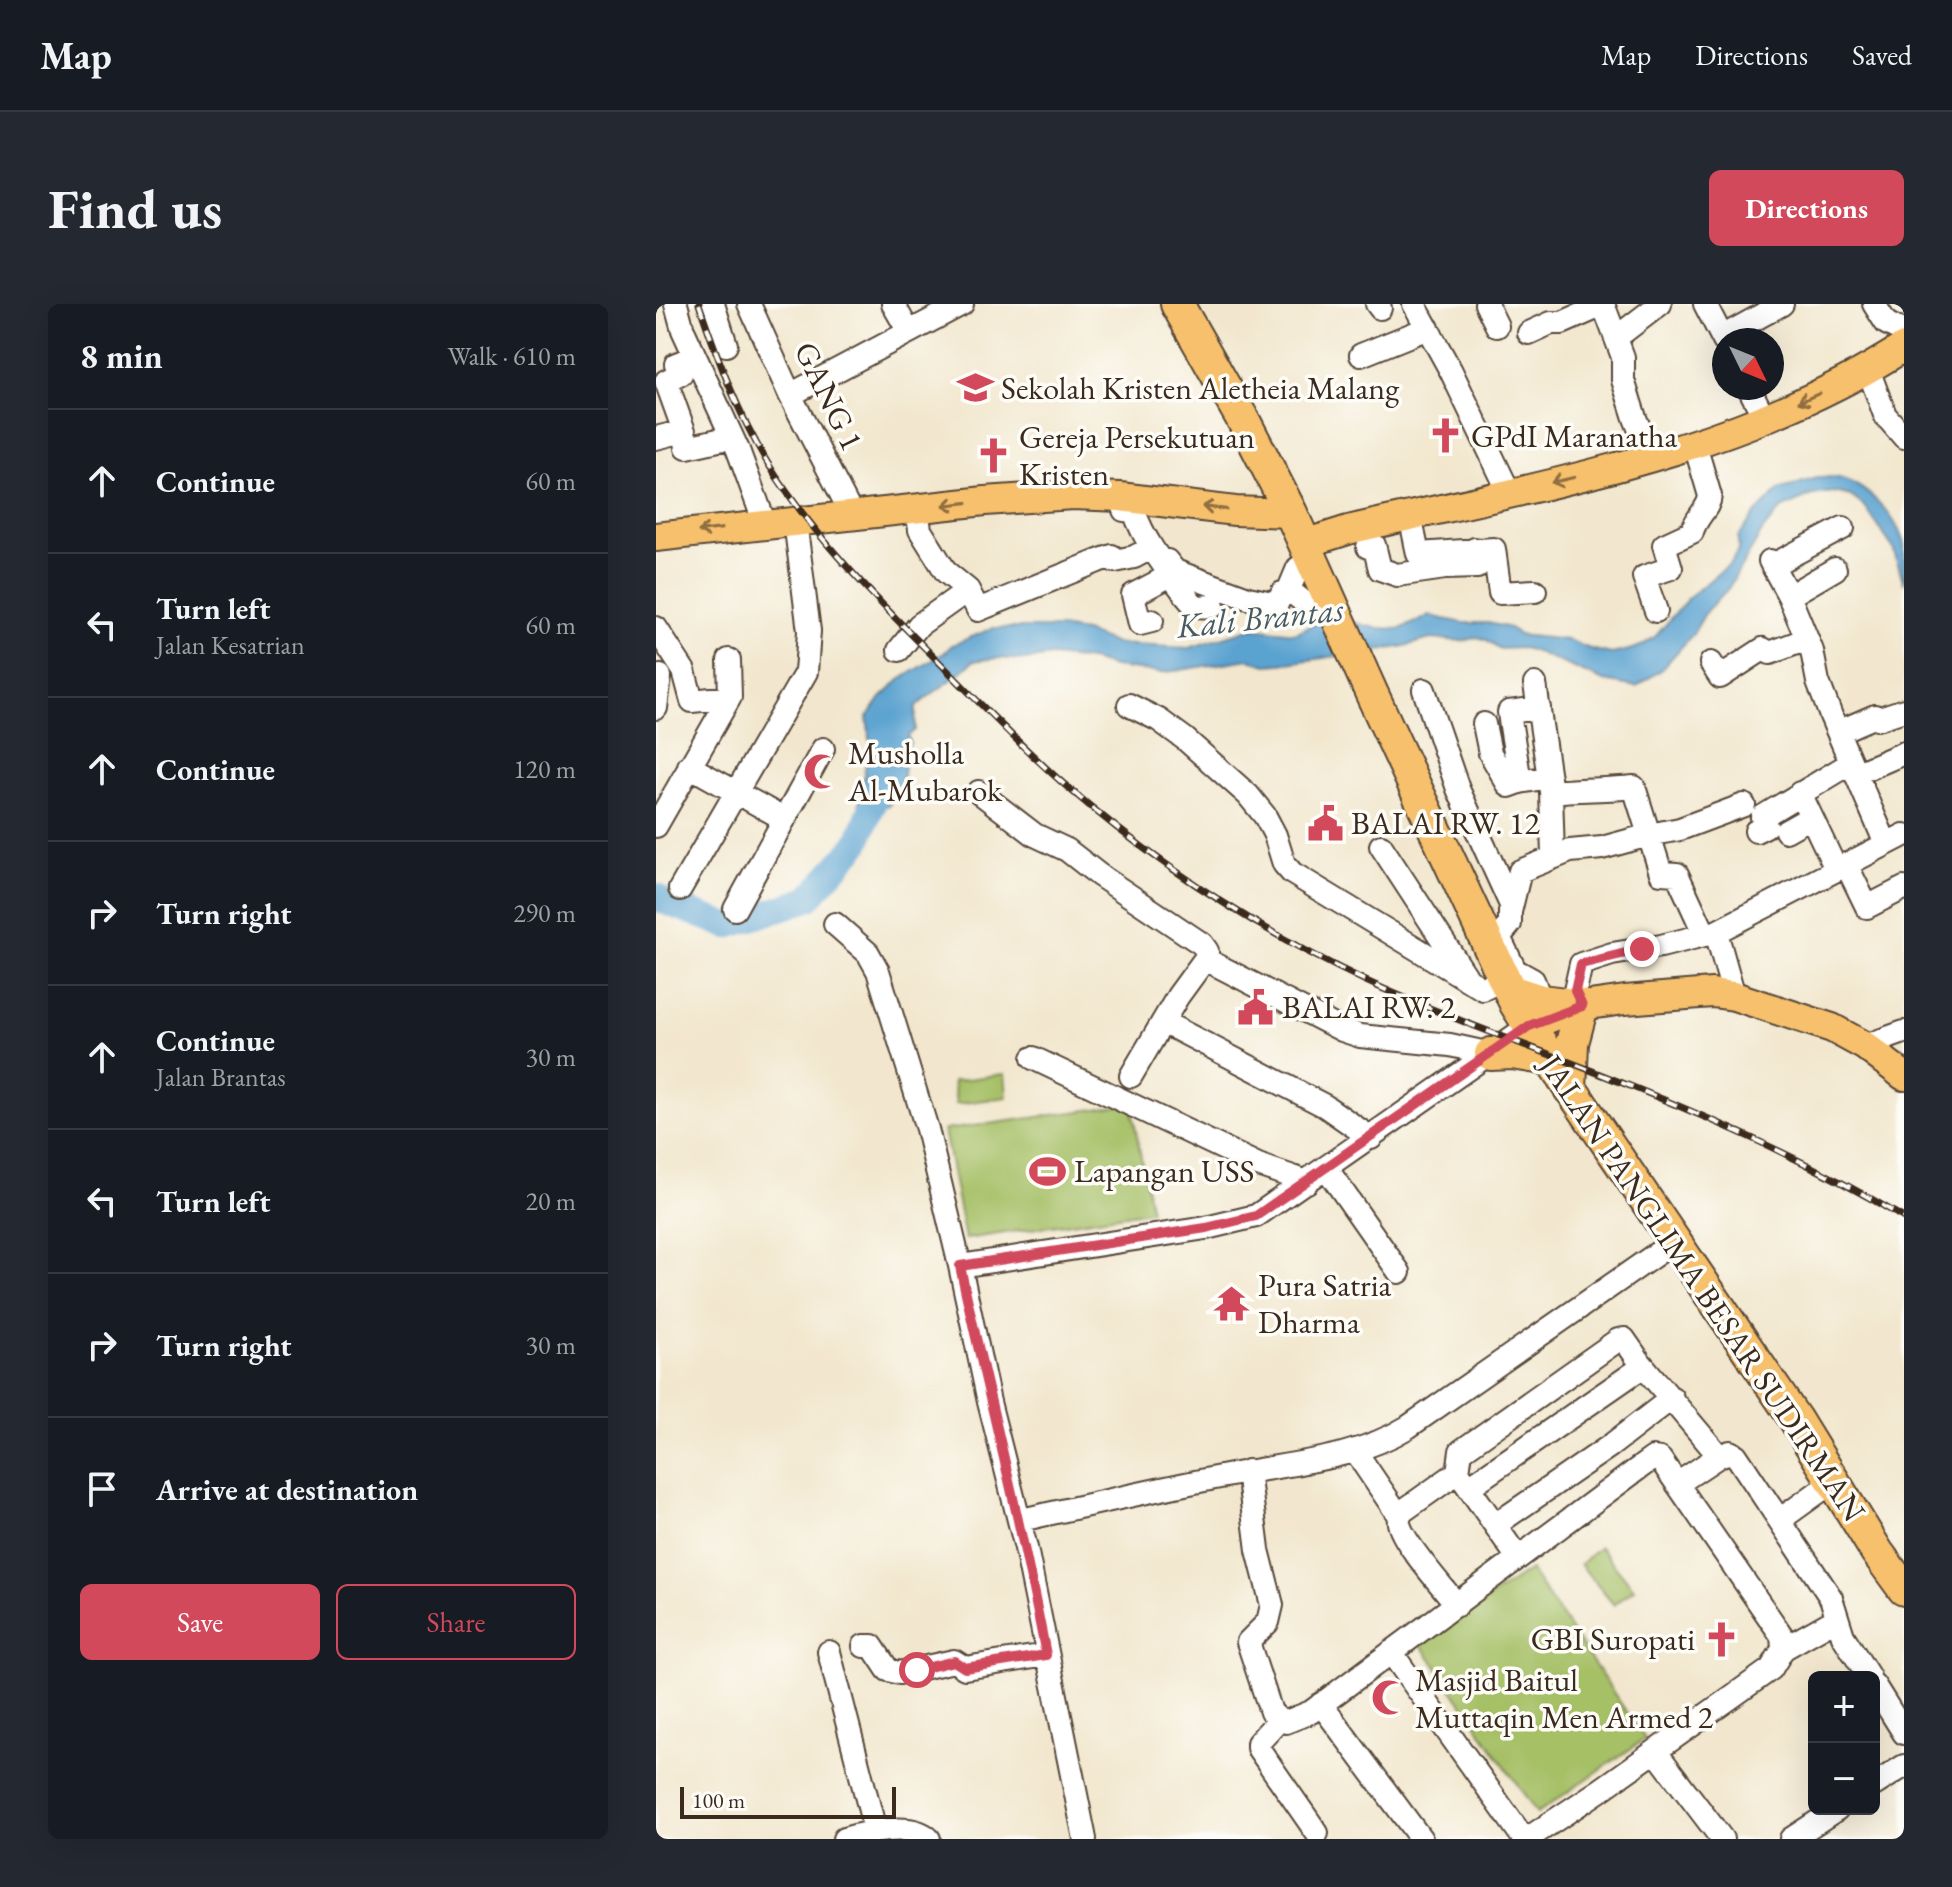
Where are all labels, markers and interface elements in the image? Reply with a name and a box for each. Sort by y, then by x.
text: Map [40,31,112,80]
text: Map [1601,37,1651,73]
text: Directions [1695,37,1808,73]
text: Saved [1852,37,1912,73]
button: Directions [1709,170,1904,246]
text: Find us [48,172,222,245]
north arrow [1712,328,1784,400]
text: 8 min [80,334,163,378]
street label: GANG 1 [785,335,873,457]
text: Walk · 610 m [448,339,576,373]
place label: Sekolah Kristen Aletheia Malang [1001,367,1400,409]
school or university icon: Sekolah Kristen Aletheia Malang [956,369,994,407]
one-way arrow [1797,391,1822,406]
place label: GPdI Maranatha [1471,415,1677,457]
place label: Gereja Persekutuan Kristen [1019,416,1255,495]
church icon: GPdI Maranatha [1426,417,1464,455]
church icon: Gereja Persekutuan Kristen [974,436,1012,474]
icon: ahead [80,459,124,503]
text: Continue [156,462,275,501]
text: 60 m [526,464,576,498]
one-way arrow [1551,473,1576,488]
one-way arrow [942,497,969,512]
one-way arrow [1202,500,1227,515]
one-way arrow [697,523,724,538]
water label: Kali Brantas [1174,586,1346,648]
text: Turn left [156,589,270,628]
icon: left [80,603,124,647]
text: 60 m [526,608,576,642]
text: Jalan Kesatrian [156,628,305,662]
place label: Musholla Al-Mubarok [847,732,1003,811]
icon: ahead [80,747,124,791]
text: Continue [156,750,275,789]
text: 120 m [513,752,576,786]
mosque icon: Musholla Al-Mubarok [803,752,841,790]
place label: BALAI RW. 12 [1351,802,1540,844]
public building icon: BALAI RW. 12 [1306,804,1344,842]
icon: right [80,891,124,935]
text: Turn right [156,894,292,933]
text: 290 m [513,896,576,930]
route end [1624,931,1660,967]
place label: BALAI RW. 2 [1282,986,1456,1028]
public building icon: BALAI RW. 2 [1237,988,1275,1026]
text: Continue [156,1021,275,1060]
icon: ahead [80,1035,124,1079]
text: 30 m [526,1040,576,1074]
street label: JALAN PANGLIMA BESAR SUDIRMAN [1529,1044,1876,1530]
text: Jalan Brantas [156,1060,286,1094]
place label: Lapangan USS [1074,1150,1254,1192]
sports icon: Lapangan USS [1029,1152,1067,1190]
icon: left [80,1179,124,1223]
text: Turn left [156,1182,270,1221]
text: 20 m [526,1184,576,1218]
place label: Pura Satria Dharma [1258,1264,1392,1343]
temple icon: Pura Satria Dharma [1213,1284,1251,1322]
icon: right [80,1323,124,1367]
text: Turn right [156,1326,292,1365]
text: 30 m [526,1328,576,1362]
icon: arrive [80,1467,124,1511]
text: Arrive at destination [156,1470,418,1509]
button: Save [80,1584,320,1660]
button: Share [336,1584,576,1660]
place label: GBI Suropati [1531,1618,1695,1660]
church icon: GBI Suropati [1702,1620,1740,1658]
route start [899,1652,935,1688]
place label: Masjid Baitul Muttaqin Men Armed 2 [1415,1659,1714,1738]
map controls [1808,1671,1880,1815]
button: + [1808,1671,1880,1743]
mosque icon: Masjid Baitul Muttaqin Men Armed 2 [1370,1679,1408,1717]
button: − [1808,1743,1880,1815]
scale bar [680,1783,896,1819]
text: 100 m [692,1786,745,1815]

